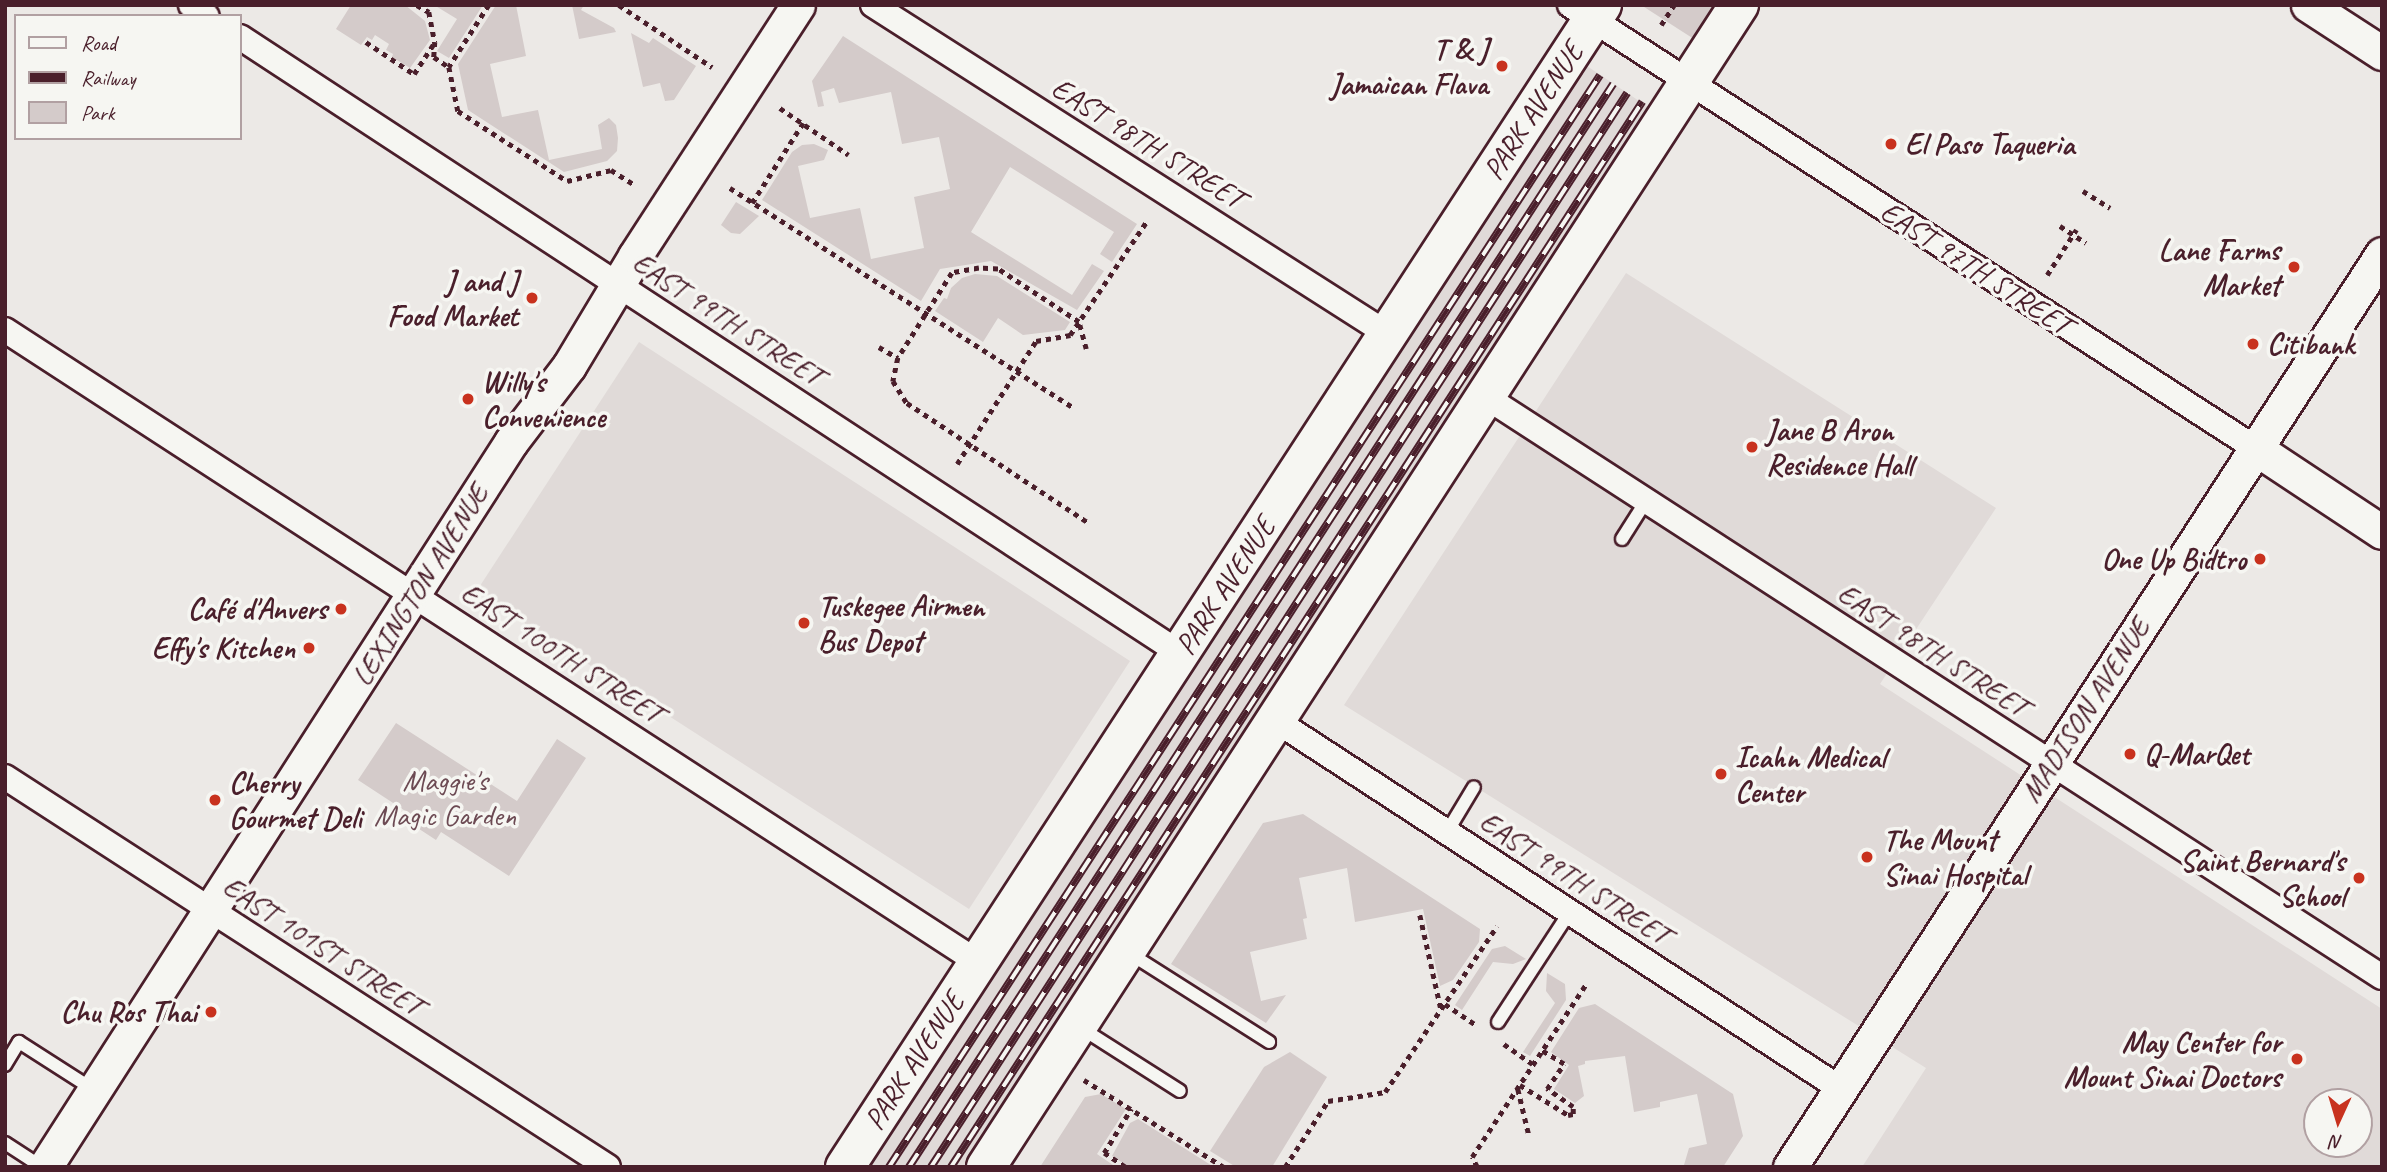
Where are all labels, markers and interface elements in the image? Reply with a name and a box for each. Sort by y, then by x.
legend [14,14,242,140]
text: Road [81,30,116,56]
place label: T & J Jamaican Flava [1329,31,1488,102]
street label: PARK AVENUE [1475,36,1591,186]
marker: T & J Jamaican Flava [1494,58,1510,74]
text: Railway [81,65,135,91]
street label: EAST 98TH STREET [1045,70,1251,216]
text: Park [81,100,114,126]
place label: El Paso Taqueria [1905,126,2074,162]
marker: El Paso Taqueria [1883,136,1899,152]
street label: EAST 97TH STREET [1874,193,2078,343]
place label: Lane Farms Market [2157,232,2280,302]
street label: EAST 99TH STREET [626,244,830,394]
marker: Lane Farms Market [2286,259,2302,275]
place label: J and J Food Market [386,263,518,334]
marker: J and J Food Market [524,290,540,306]
place label: Citibank [2267,326,2354,362]
marker: Citibank [2245,336,2261,352]
place label: Willy's Convenience [482,364,605,434]
marker: Willy's Convenience [460,391,476,407]
place label: Jane B Aron Residence Hall [1766,412,1914,482]
marker: Jane B Aron Residence Hall [1744,439,1760,455]
street label: LEXINGTON AVENUE [344,478,496,692]
street label: PARK AVENUE [1167,511,1283,661]
place label: One Up Bidtro [2101,541,2246,577]
marker: One Up Bidtro [2252,551,2268,567]
street label: EAST 100TH STREET [454,574,670,732]
street label: EAST 98TH STREET [1831,575,2035,725]
place label: Tuskegee Airmen Bus Depot [818,588,984,658]
place label: Café d'Anvers [188,591,327,627]
marker: Café d'Anvers [333,601,349,617]
street label: MADISON AVENUE [2012,611,2158,809]
marker: Tuskegee Airmen Bus Depot [796,615,812,631]
place label: Effy's Kitchen [153,630,295,666]
marker: Effy's Kitchen [301,640,317,656]
place label: Q-MarQet [2144,736,2249,772]
place label: Icahn Medical Center [1735,739,1885,810]
marker: Q-MarQet [2122,746,2138,762]
park label: Maggie's Magic Garden [374,762,516,832]
place label: Cherry Gourmet Deli [229,765,362,836]
marker: Icahn Medical Center [1713,766,1729,782]
marker: Cherry Gourmet Deli [207,792,223,808]
street label: EAST 99TH STREET [1473,803,1677,953]
place label: The Mount Sinai Hospital [1883,822,2027,892]
place label: Saint Bernard's School [2181,843,2345,914]
marker: The Mount Sinai Hospital [1857,847,1877,867]
street label: EAST 101ST STREET [216,868,430,1024]
marker: Saint Bernard's School [2351,870,2367,886]
street label: PARK AVENUE [856,986,972,1136]
place label: Chu Ros Thai [58,994,197,1030]
marker: Chu Ros Thai [203,1004,219,1020]
place label: May Center for Mount Sinai Doctors [2064,1024,2281,1094]
marker: May Center for Mount Sinai Doctors [2287,1049,2307,1069]
north arrow [2303,1088,2373,1158]
text: N [2330,1130,2343,1154]

